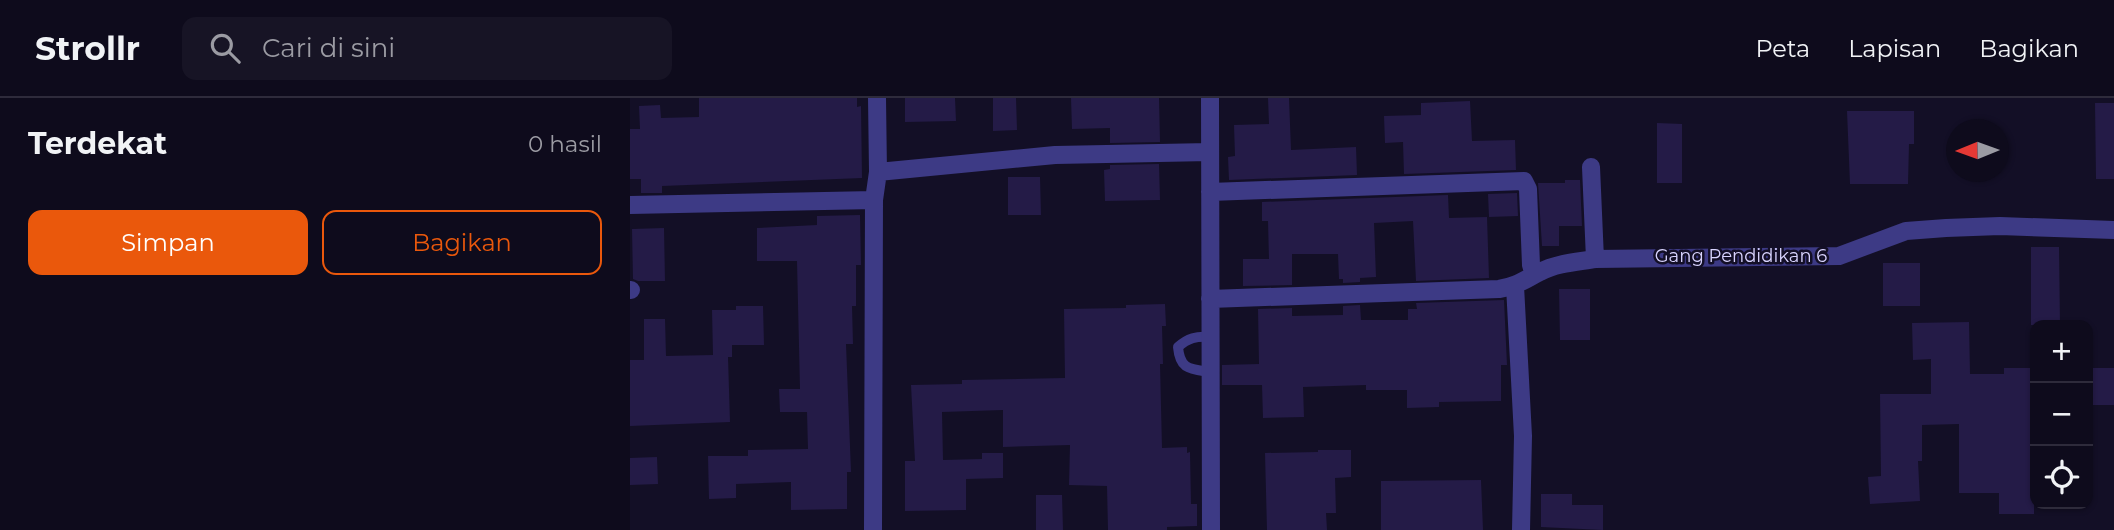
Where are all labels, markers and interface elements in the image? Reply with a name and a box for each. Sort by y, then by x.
search box [182,17,672,80]
text: Strollr [35,28,140,68]
icon: search [206,29,244,67]
text: Cari di sini [262,32,395,64]
text: Peta [1755,34,1810,63]
text: Lapisan [1848,34,1941,63]
text: Bagikan [1979,34,2079,63]
north arrow [1946,119,2009,182]
text: Terdekat [28,125,167,162]
text: 0 hasil [528,130,602,158]
button: Simpan [28,210,308,275]
button: Bagikan [322,210,602,275]
street label: Gang Pendidikan 6 [1655,245,1827,267]
map controls [2030,320,2093,509]
button: + [2030,320,2093,383]
button: − [2030,383,2093,446]
button: locate [2030,446,2093,509]

